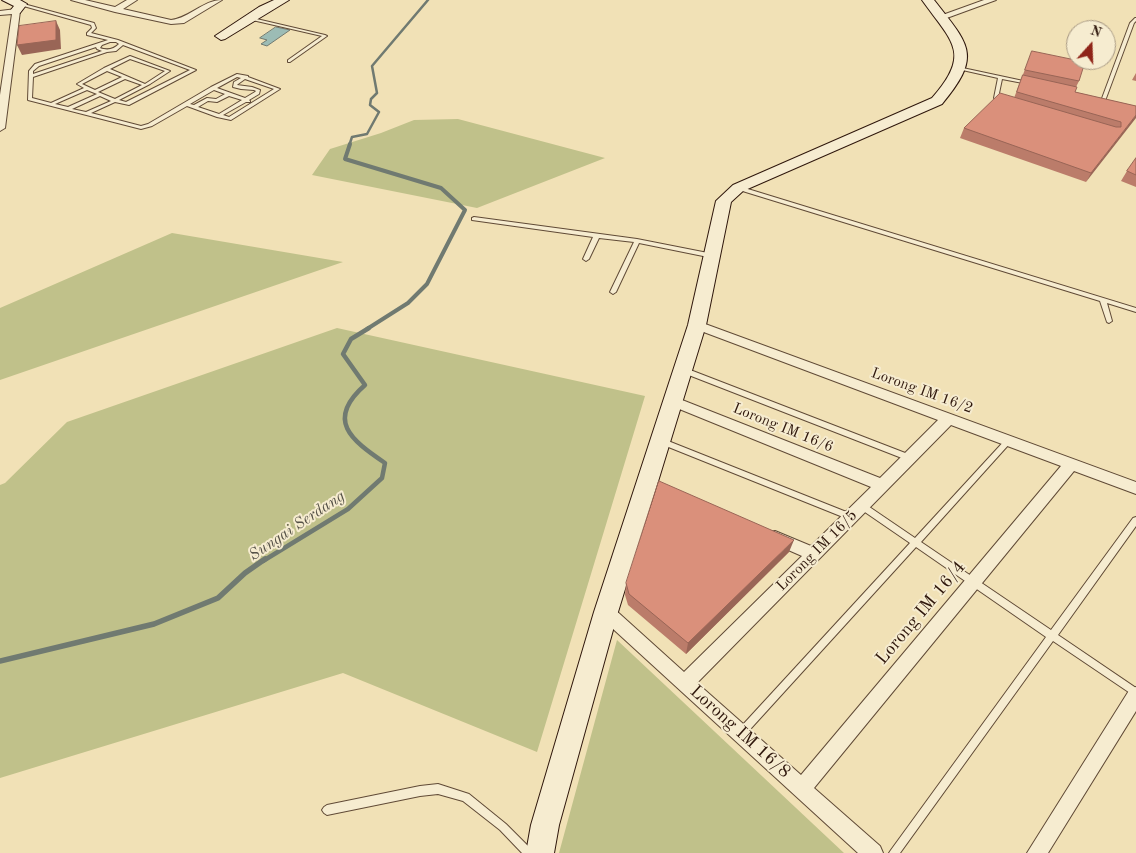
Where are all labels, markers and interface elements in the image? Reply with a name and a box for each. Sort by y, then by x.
north arrow [1066,20,1116,70]
text: N [1088,23,1103,40]
street label: Lorong IM 16/2 [869,364,975,418]
street label: Lorong IM 16/6 [730,400,836,456]
water label: Sungai Serdang [245,487,349,565]
street label: Lorong IM 16/5 [773,507,861,595]
street label: Lorong IM 16/4 [871,557,971,669]
street label: Lorong IM 16/8 [685,681,795,783]

